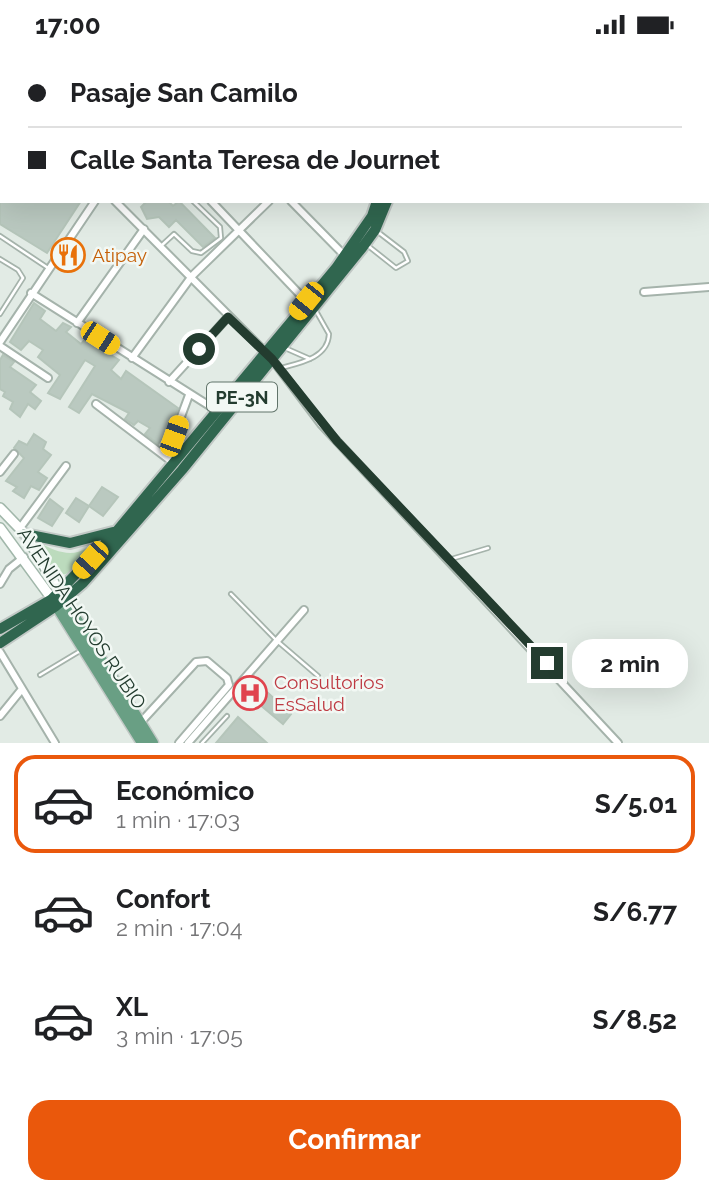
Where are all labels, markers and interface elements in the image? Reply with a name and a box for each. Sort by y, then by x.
text: 17:00 [35,10,101,40]
text: Pasaje San Camilo [70,78,298,108]
text: Calle Santa Teresa de Journet [70,145,440,175]
restaurant icon: Atipay [49,236,87,274]
place label: Atipay [92,244,147,266]
car [285,278,328,324]
car [77,318,124,358]
route start [183,333,215,365]
road number: PE-3N [207,383,277,411]
car [157,413,192,459]
street label: AVENIDA HOYOS RUBIO [13,523,151,713]
car [69,537,112,583]
callout: 2 min [572,639,687,687]
route end [531,647,563,679]
text: 2 min [600,650,660,677]
place label: Consultorios EsSalud [274,671,384,715]
hospital icon: Consultorios EsSalud [231,674,269,712]
icon: car [32,773,95,836]
text: Económico [116,776,254,806]
text: S/5.01 [595,789,677,819]
text: 1 min · 17:03 [116,806,240,833]
icon: car [32,881,95,944]
text: Confort [116,884,210,914]
text: S/6.77 [593,897,677,927]
text: 2 min · 17:04 [116,914,242,941]
icon: car [32,989,95,1052]
text: XL [116,992,148,1022]
text: S/8.52 [593,1005,677,1035]
text: 3 min · 17:05 [116,1022,243,1049]
button: Confirmar [28,1100,681,1180]

